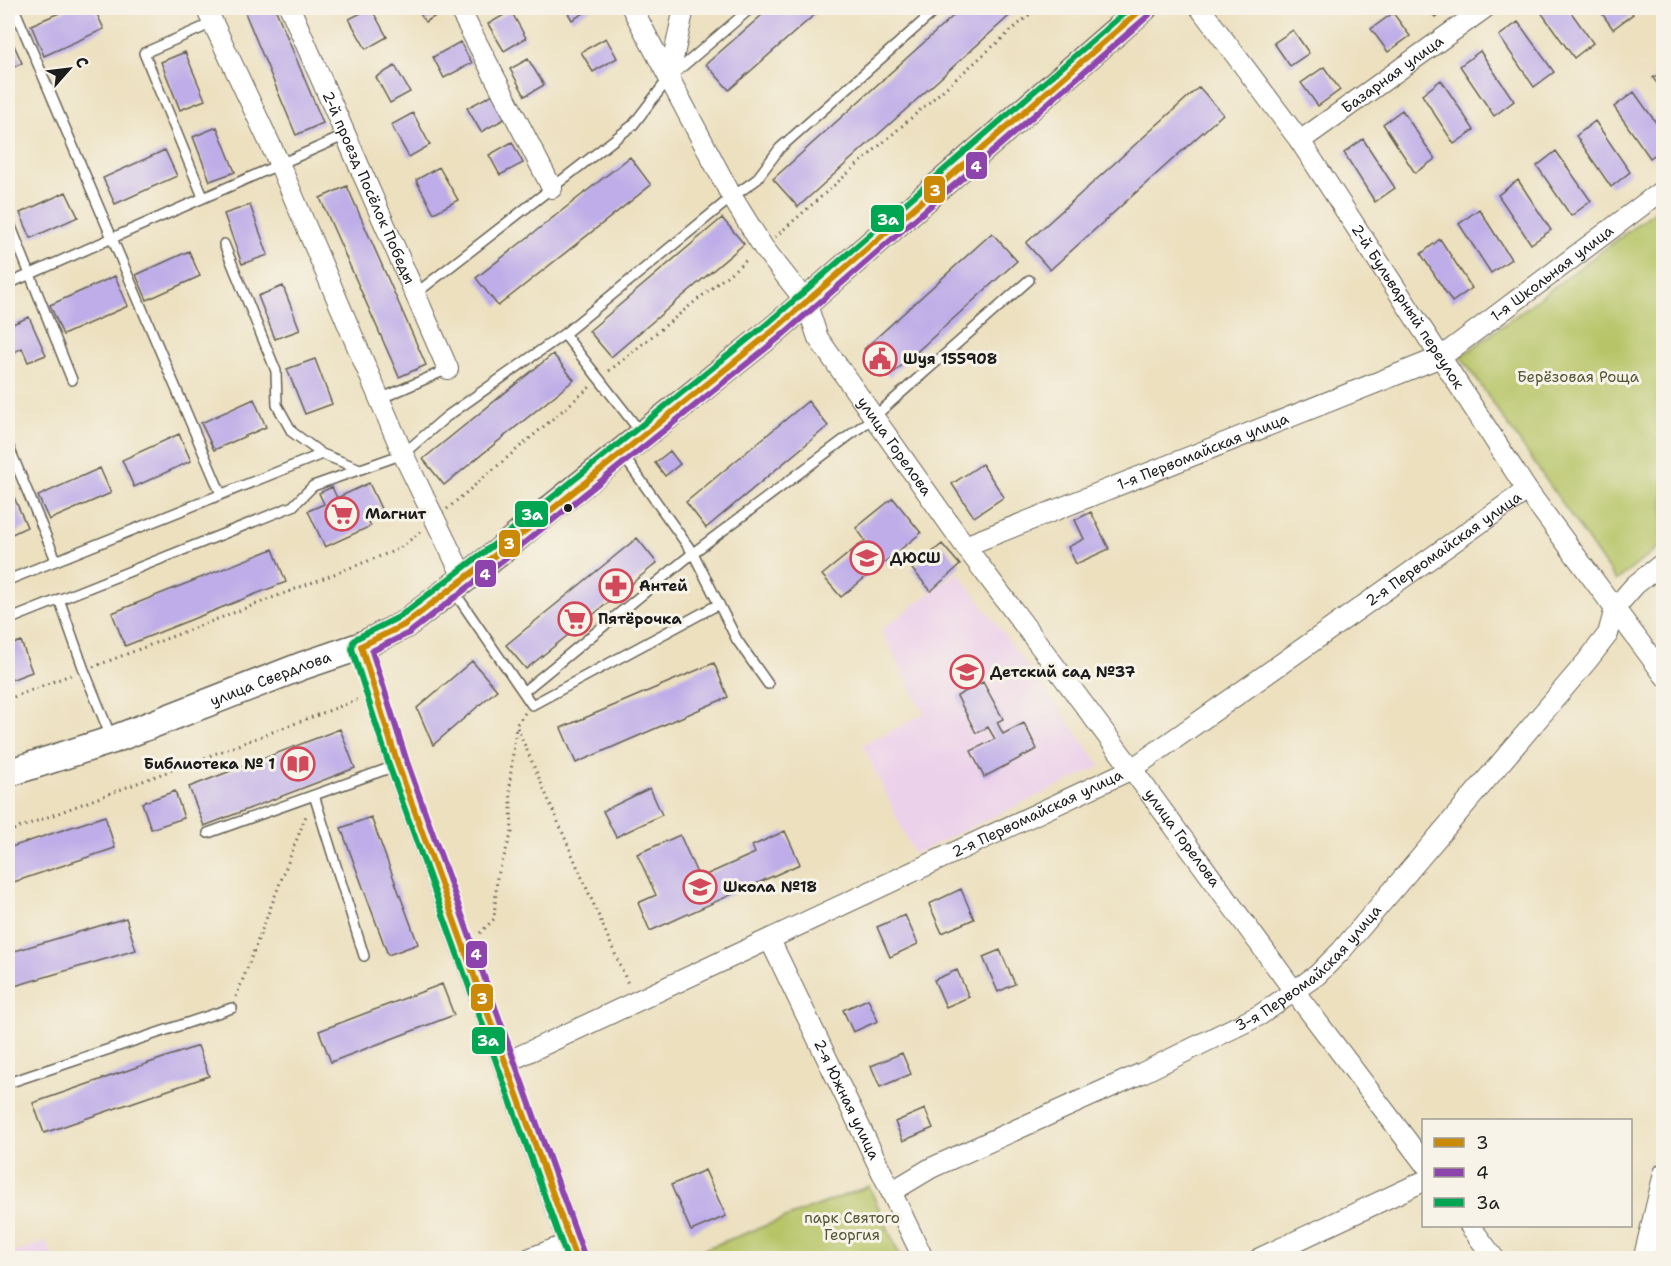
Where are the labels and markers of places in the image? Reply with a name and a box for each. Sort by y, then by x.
public building icon: Шуя 155908 [862,341,898,377]
place label: Шуя 155908 [903,349,997,369]
supermarket icon: Магнит [324,496,360,532]
unlabelled marker [562,502,574,514]
place label: Магнит [365,504,426,524]
school or university icon: ДЮСШ [849,540,885,576]
place label: ДЮСШ [890,548,941,568]
pharmacy icon: Антей [598,568,634,604]
place label: Антей [639,576,688,596]
supermarket icon: Пятёрочка [557,601,593,637]
place label: Пятёрочка [598,609,682,629]
school or university icon: Детский сад №37 [949,654,985,690]
place label: Детский сад №37 [990,662,1136,682]
library icon: Библиотека № 1 [280,746,316,782]
place label: Библиотека № 1 [144,754,275,774]
school or university icon: Школа №18 [682,869,718,905]
place label: Школа №18 [723,877,817,897]

